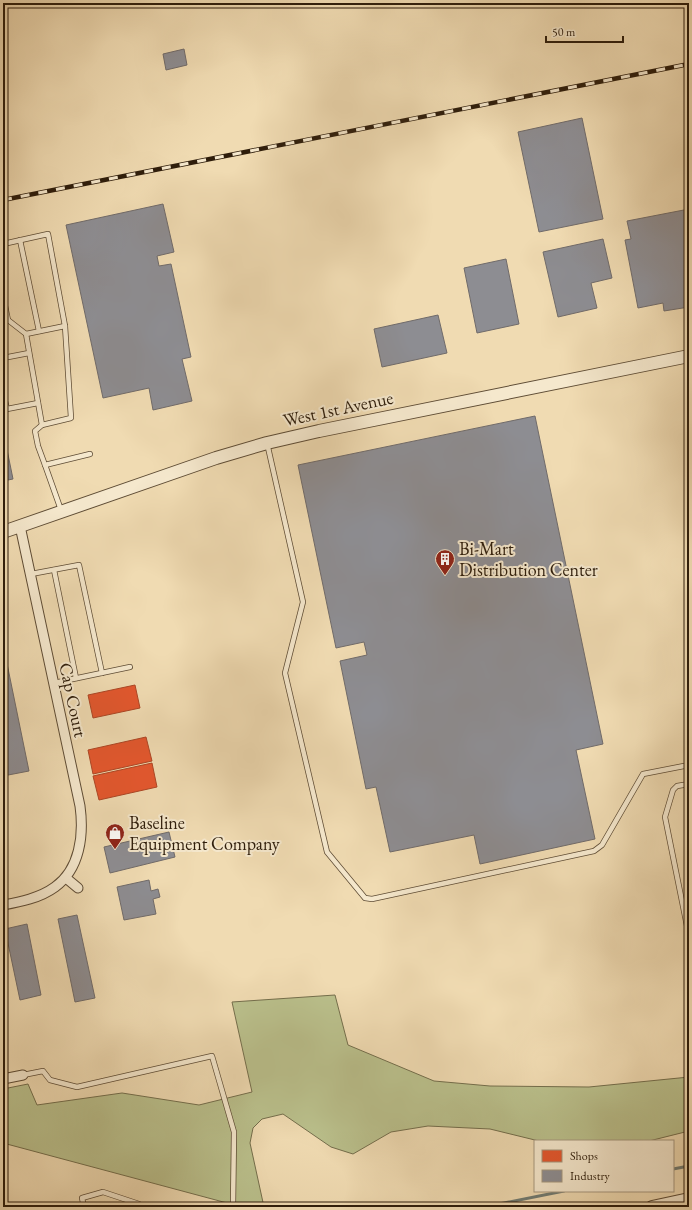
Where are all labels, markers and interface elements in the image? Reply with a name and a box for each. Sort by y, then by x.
scale bar [546,18,623,44]
text: 50 m [552,24,576,40]
street label: West 1st Avenue [281,386,395,431]
place label: Bi-Mart Distribution Center [459,537,598,581]
building icon: Bi-Mart Distribution Center [434,548,456,576]
street label: Cap Court [54,660,93,740]
place label: Baseline Equipment Company [129,811,280,855]
shop icon: Baseline Equipment Company [104,822,126,850]
legend [534,1140,674,1192]
text: Shops [570,1148,598,1164]
text: Industry [570,1168,610,1184]

